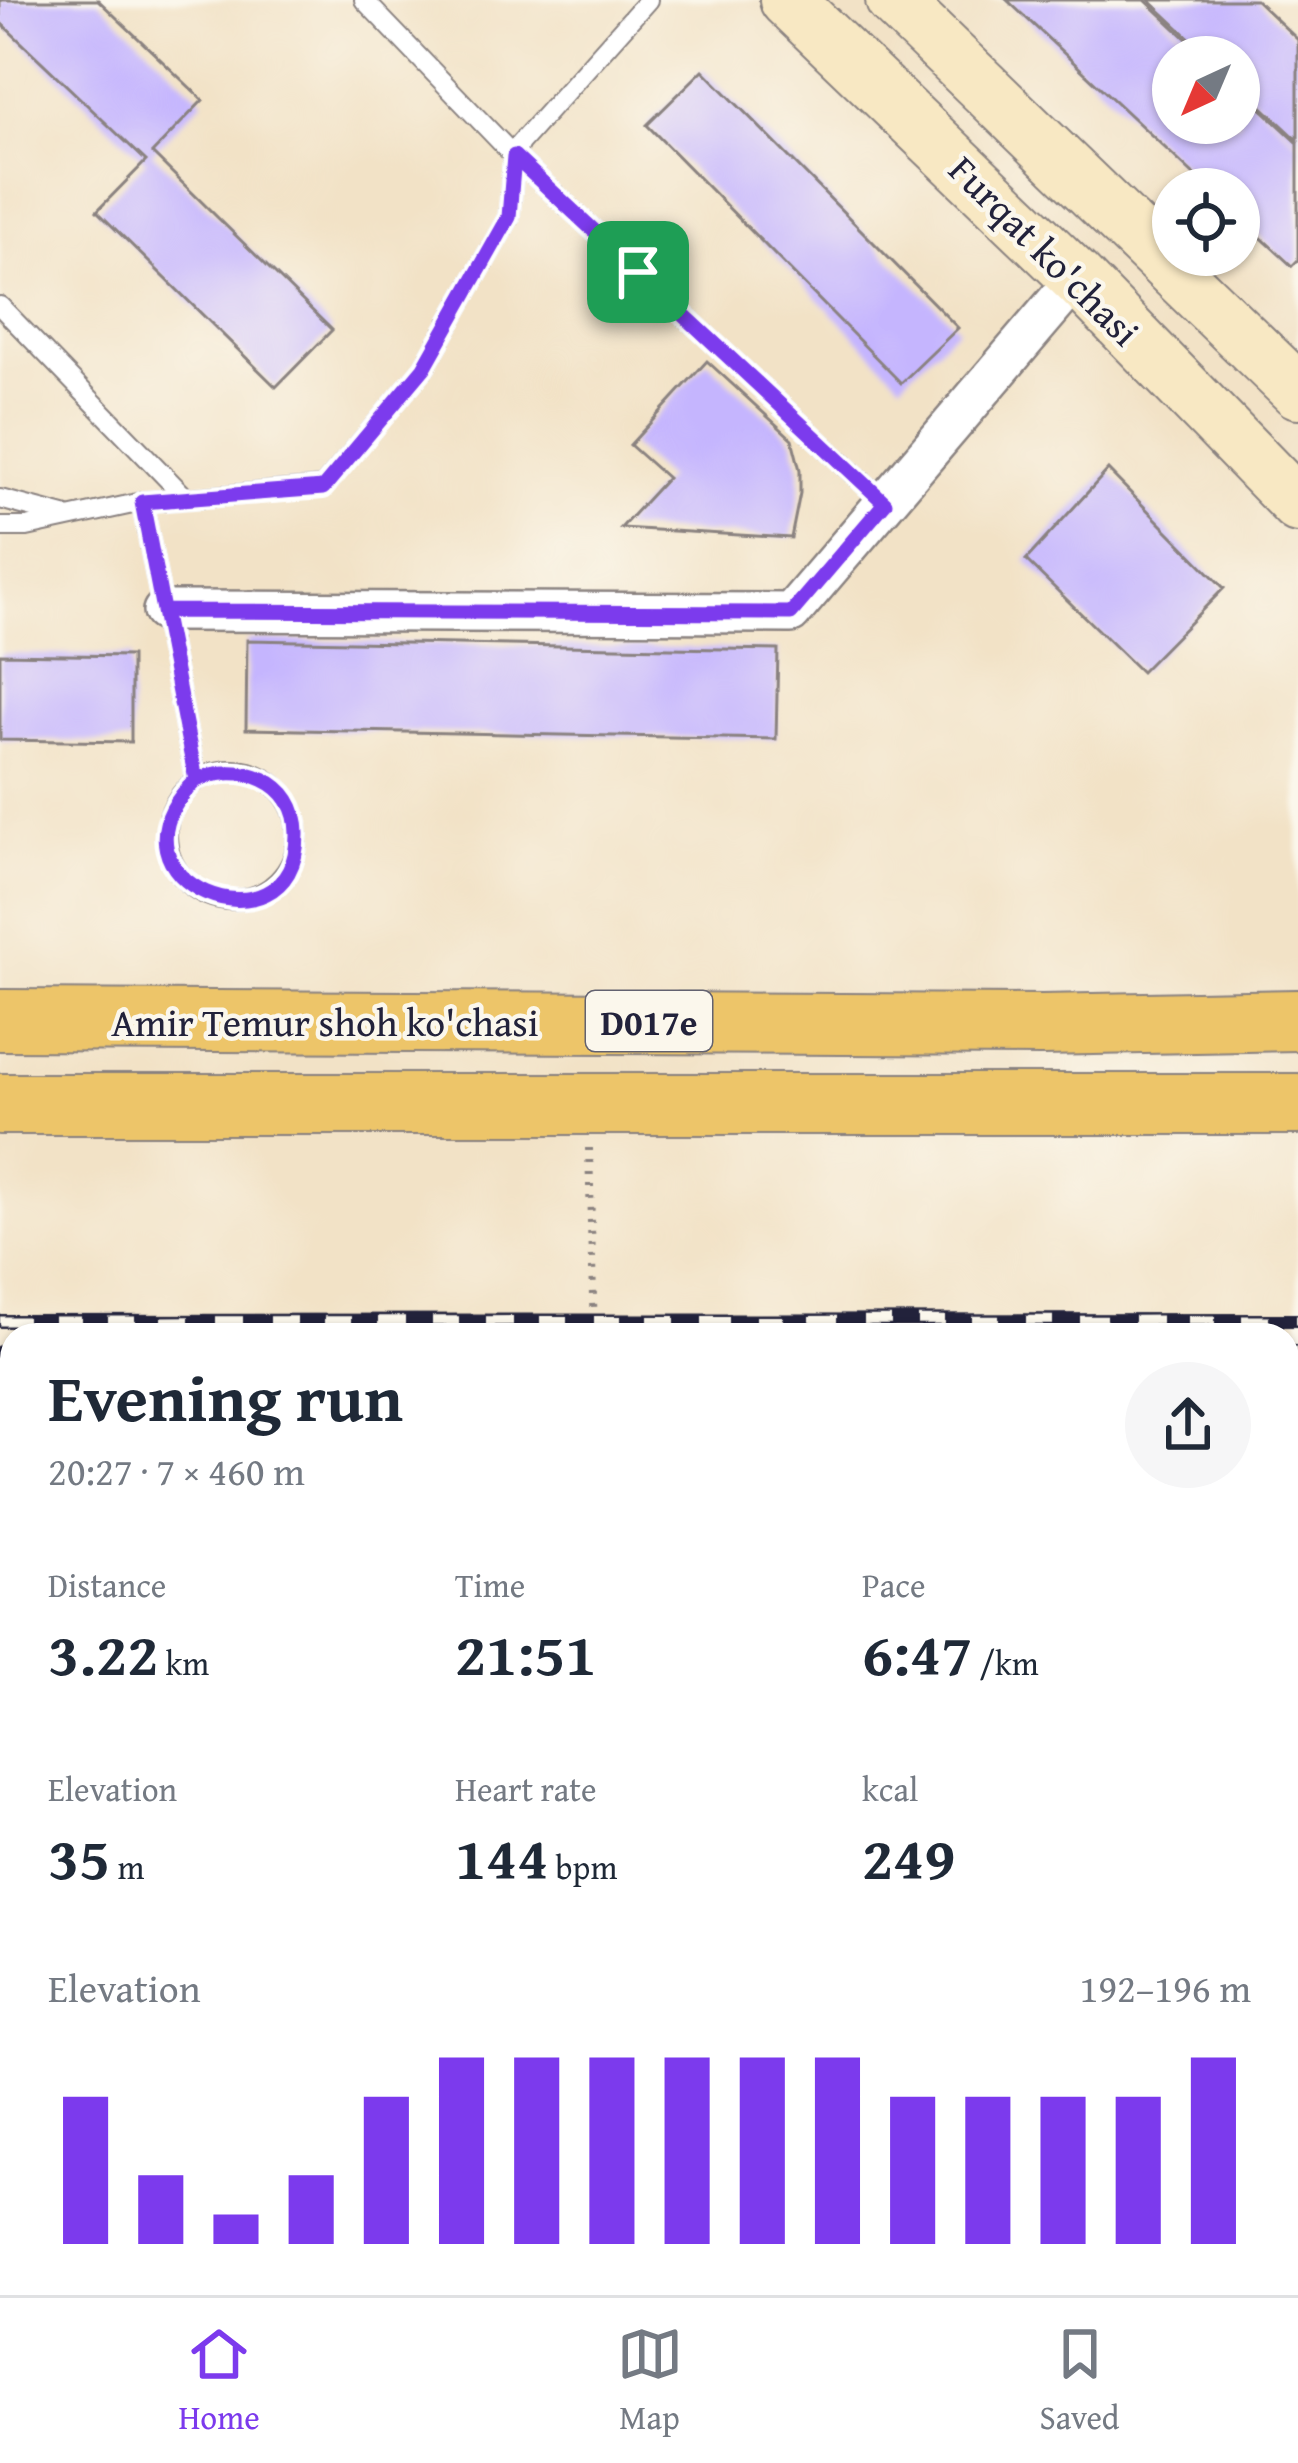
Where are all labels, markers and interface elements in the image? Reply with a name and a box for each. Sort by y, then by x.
north arrow [1152,36,1260,144]
map controls [1152,36,1260,276]
street label: Furqat ko'chasi [937,142,1153,358]
button: locate [1152,168,1260,276]
pin [587,221,689,323]
icon: arrive [605,239,671,305]
road number: D017e [586,991,712,1051]
street label: Amir Temur shoh ko'chasi [111,993,539,1050]
text: Evening run [48,1348,403,1445]
button: share [1125,1362,1251,1488]
text: 20:27 · 7 × 460 m [48,1442,305,1499]
text: Distance [48,1561,166,1609]
text: Time [455,1561,525,1609]
text: Pace [862,1561,925,1609]
text: 3.22 [48,1609,158,1697]
text: 21:51 [455,1609,596,1697]
text: 6:47 [862,1609,972,1697]
text: km [158,1639,209,1687]
text: /km [972,1639,1039,1687]
text: Elevation [48,1765,177,1813]
text: Heart rate [455,1765,597,1813]
text: kcal [862,1765,918,1813]
text: 35 [48,1813,110,1901]
text: 144 [455,1813,548,1901]
text: 249 [862,1813,955,1901]
text: m [110,1843,144,1891]
text: bpm [548,1843,617,1891]
text: Elevation [48,1959,201,2016]
text: 192–196 m [1079,1959,1251,2016]
tab: Home [178,2321,260,2441]
tab: Map [617,2321,683,2441]
tab: Saved [1040,2321,1120,2441]

